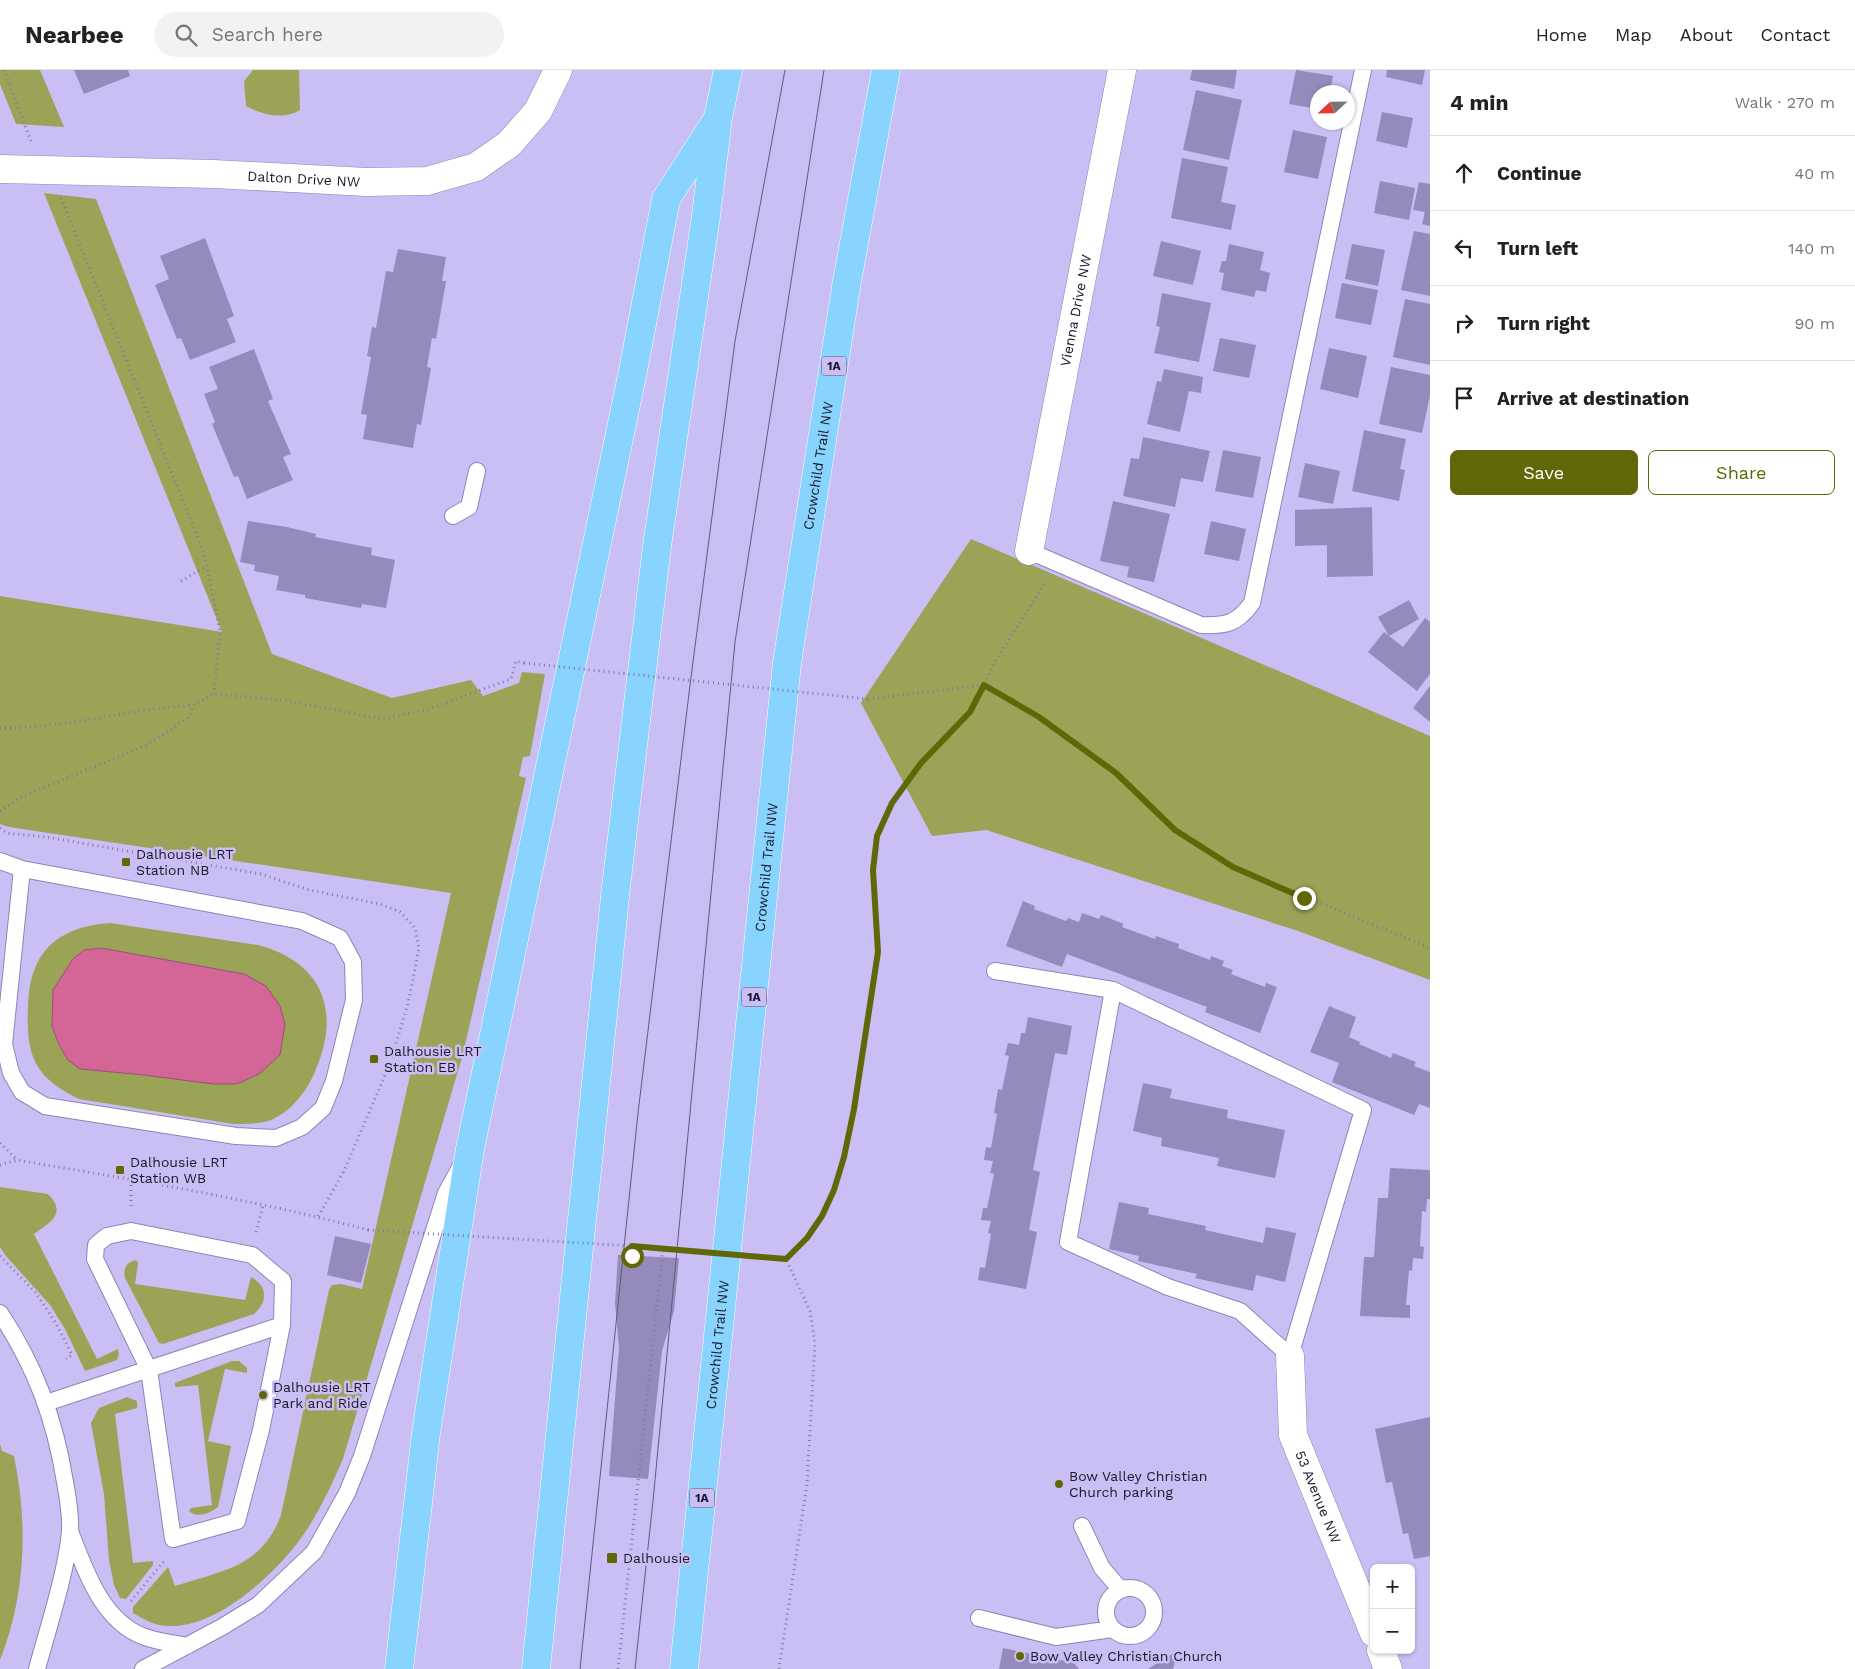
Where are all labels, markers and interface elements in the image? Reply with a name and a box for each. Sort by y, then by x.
search box [154,12,504,57]
text: Nearbee [25,21,124,49]
icon: search [172,21,200,49]
text: Search here [212,23,323,46]
text: Home [1536,24,1587,45]
text: Map [1615,24,1652,45]
text: About [1680,24,1732,45]
text: Contact [1760,24,1830,45]
north arrow [1310,85,1355,130]
text: 4 min [1450,90,1508,115]
text: Walk · 270 m [1735,93,1835,112]
icon: ahead [1450,159,1478,187]
text: Continue [1497,162,1581,185]
text: 40 m [1795,164,1835,183]
street label: Dalton Drive NW [247,168,361,190]
icon: left [1450,234,1478,262]
text: Turn left [1497,237,1578,260]
text: 140 m [1788,239,1835,258]
street label: Vienna Drive NW [1057,253,1094,368]
icon: right [1450,309,1478,337]
text: Turn right [1497,312,1590,335]
text: 90 m [1794,314,1835,333]
road number: 1A [822,356,846,376]
icon: arrive [1450,384,1478,412]
text: Arrive at destination [1497,387,1689,410]
street label: Crowchild Trail NW [800,400,836,531]
button: Save [1450,450,1638,495]
button: Share [1648,450,1835,495]
street label: Crowchild Trail NW [752,802,781,932]
place label: Dalhousie LRT Station NB [136,846,234,878]
marker: Dalhousie LRT Station NB [120,856,132,868]
route end [1293,887,1316,910]
road number: 1A [742,988,766,1006]
place label: Dalhousie LRT Station EB [384,1043,482,1075]
marker: Dalhousie LRT Station EB [368,1053,380,1065]
place label: Dalhousie LRT Station WB [130,1154,228,1186]
marker: Dalhousie LRT Station WB [114,1164,126,1176]
route start [621,1245,644,1268]
street label: Crowchild Trail NW [703,1279,732,1410]
place label: Dalhousie LRT Park and Ride [273,1379,371,1411]
marker: Dalhousie LRT Park and Ride [257,1389,269,1401]
street label: 53 Avenue NW [1292,1448,1344,1546]
place label: Bow Valley Christian Church parking [1069,1468,1207,1500]
marker: Bow Valley Christian Church parking [1053,1478,1065,1490]
road number: 1A [690,1489,714,1508]
place label: Dalhousie [623,1550,690,1566]
marker: Dalhousie [605,1551,619,1565]
map controls [1370,1564,1415,1654]
button: + [1370,1564,1415,1609]
button: − [1370,1609,1415,1654]
place label: Bow Valley Christian Church [1030,1648,1222,1664]
marker: Bow Valley Christian Church [1014,1650,1026,1662]

